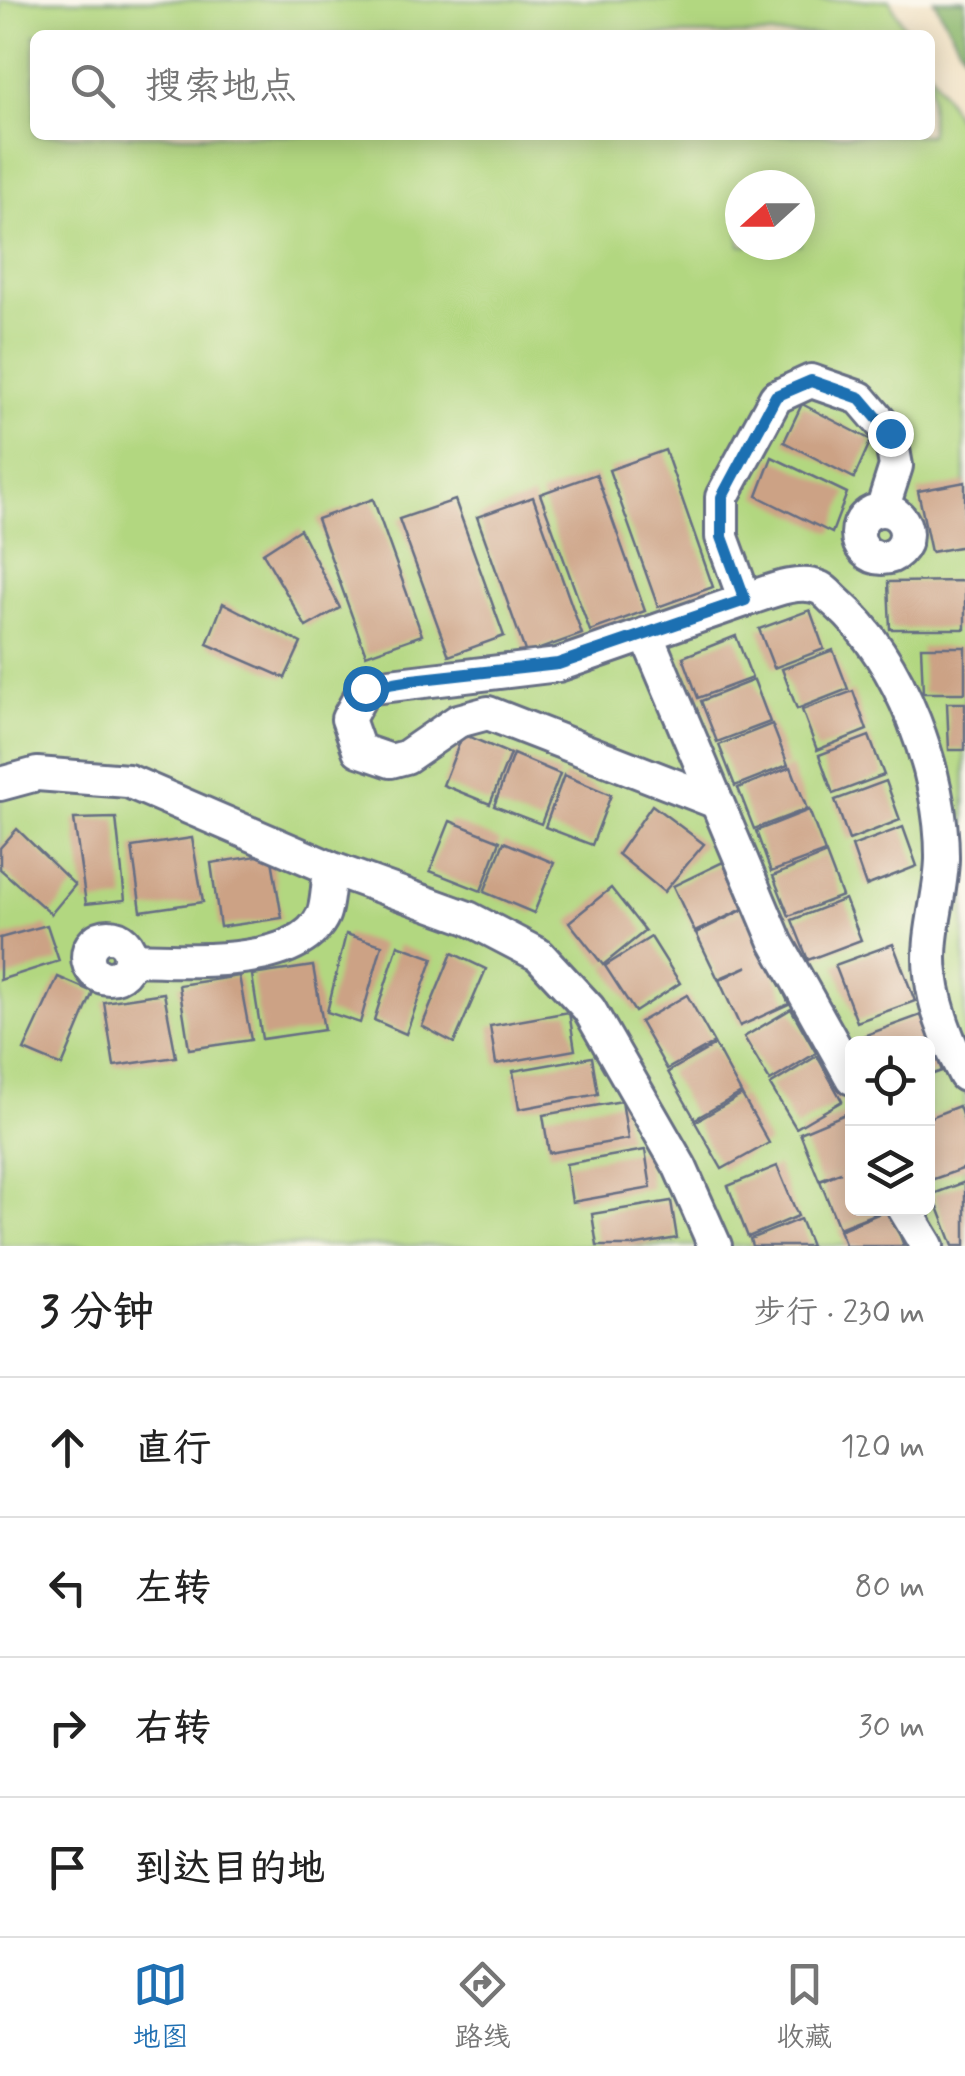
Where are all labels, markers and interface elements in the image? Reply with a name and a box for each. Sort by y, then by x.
search box [30,30,935,140]
icon: search [65,58,120,113]
text: 搜索地点 [145,63,297,112]
north arrow [725,170,815,260]
route end [868,411,914,457]
route start [343,666,389,712]
map controls [845,1036,935,1216]
button: locate [845,1036,935,1126]
button: layers [845,1126,935,1216]
text: 3 分钟 [40,1286,154,1341]
text: 步行 · 230 m [754,1292,925,1334]
icon: ahead [40,1420,95,1475]
text: 直行 [135,1425,211,1474]
text: 120 m [840,1426,925,1468]
icon: left [40,1560,95,1615]
text: 左转 [135,1565,211,1614]
text: 80 m [855,1566,925,1608]
icon: right [40,1700,95,1755]
text: 右转 [135,1705,211,1754]
text: 30 m [858,1706,925,1748]
icon: arrive [40,1840,95,1895]
text: 到达目的地 [135,1845,325,1894]
tab: 地图 [133,1957,189,2057]
tab: 路线 [454,1957,510,2057]
tab: 收藏 [776,1957,832,2057]

